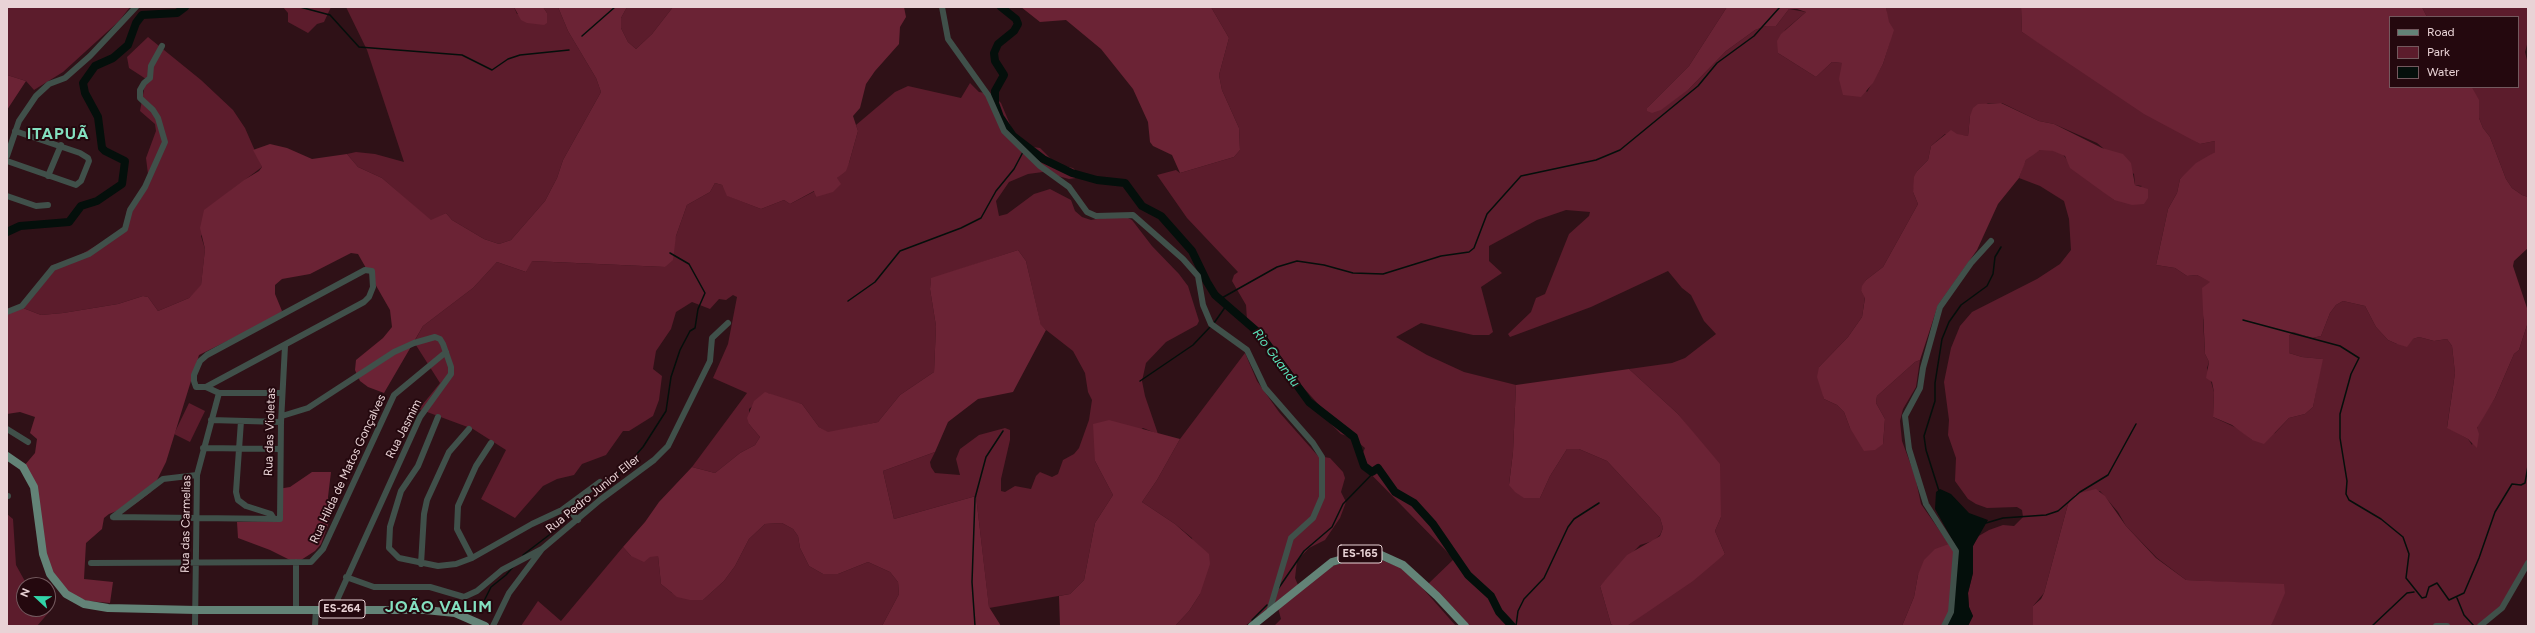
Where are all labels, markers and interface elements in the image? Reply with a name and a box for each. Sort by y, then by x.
legend [2389,16,2519,88]
text: Road [2427,25,2455,39]
text: Park [2427,45,2450,59]
text: Water [2427,65,2459,79]
district label: ITAPUÃ [27,124,89,144]
water label: Rio Guandu [1249,326,1303,390]
street label: Rua das Violetas [261,388,279,476]
street label: Rua Hilda de Matos Gonçalves [307,392,389,546]
street label: Rua Jasmim [383,397,425,461]
street label: Rua Pedro Junior Eller [543,452,643,536]
street label: Rua das Carmelias [178,475,194,573]
road number: ES-165 [1338,545,1382,563]
north arrow [16,577,56,617]
text: N [18,586,33,599]
district label: JOÃO VALIM [385,597,493,617]
road number: ES-264 [319,600,365,618]

